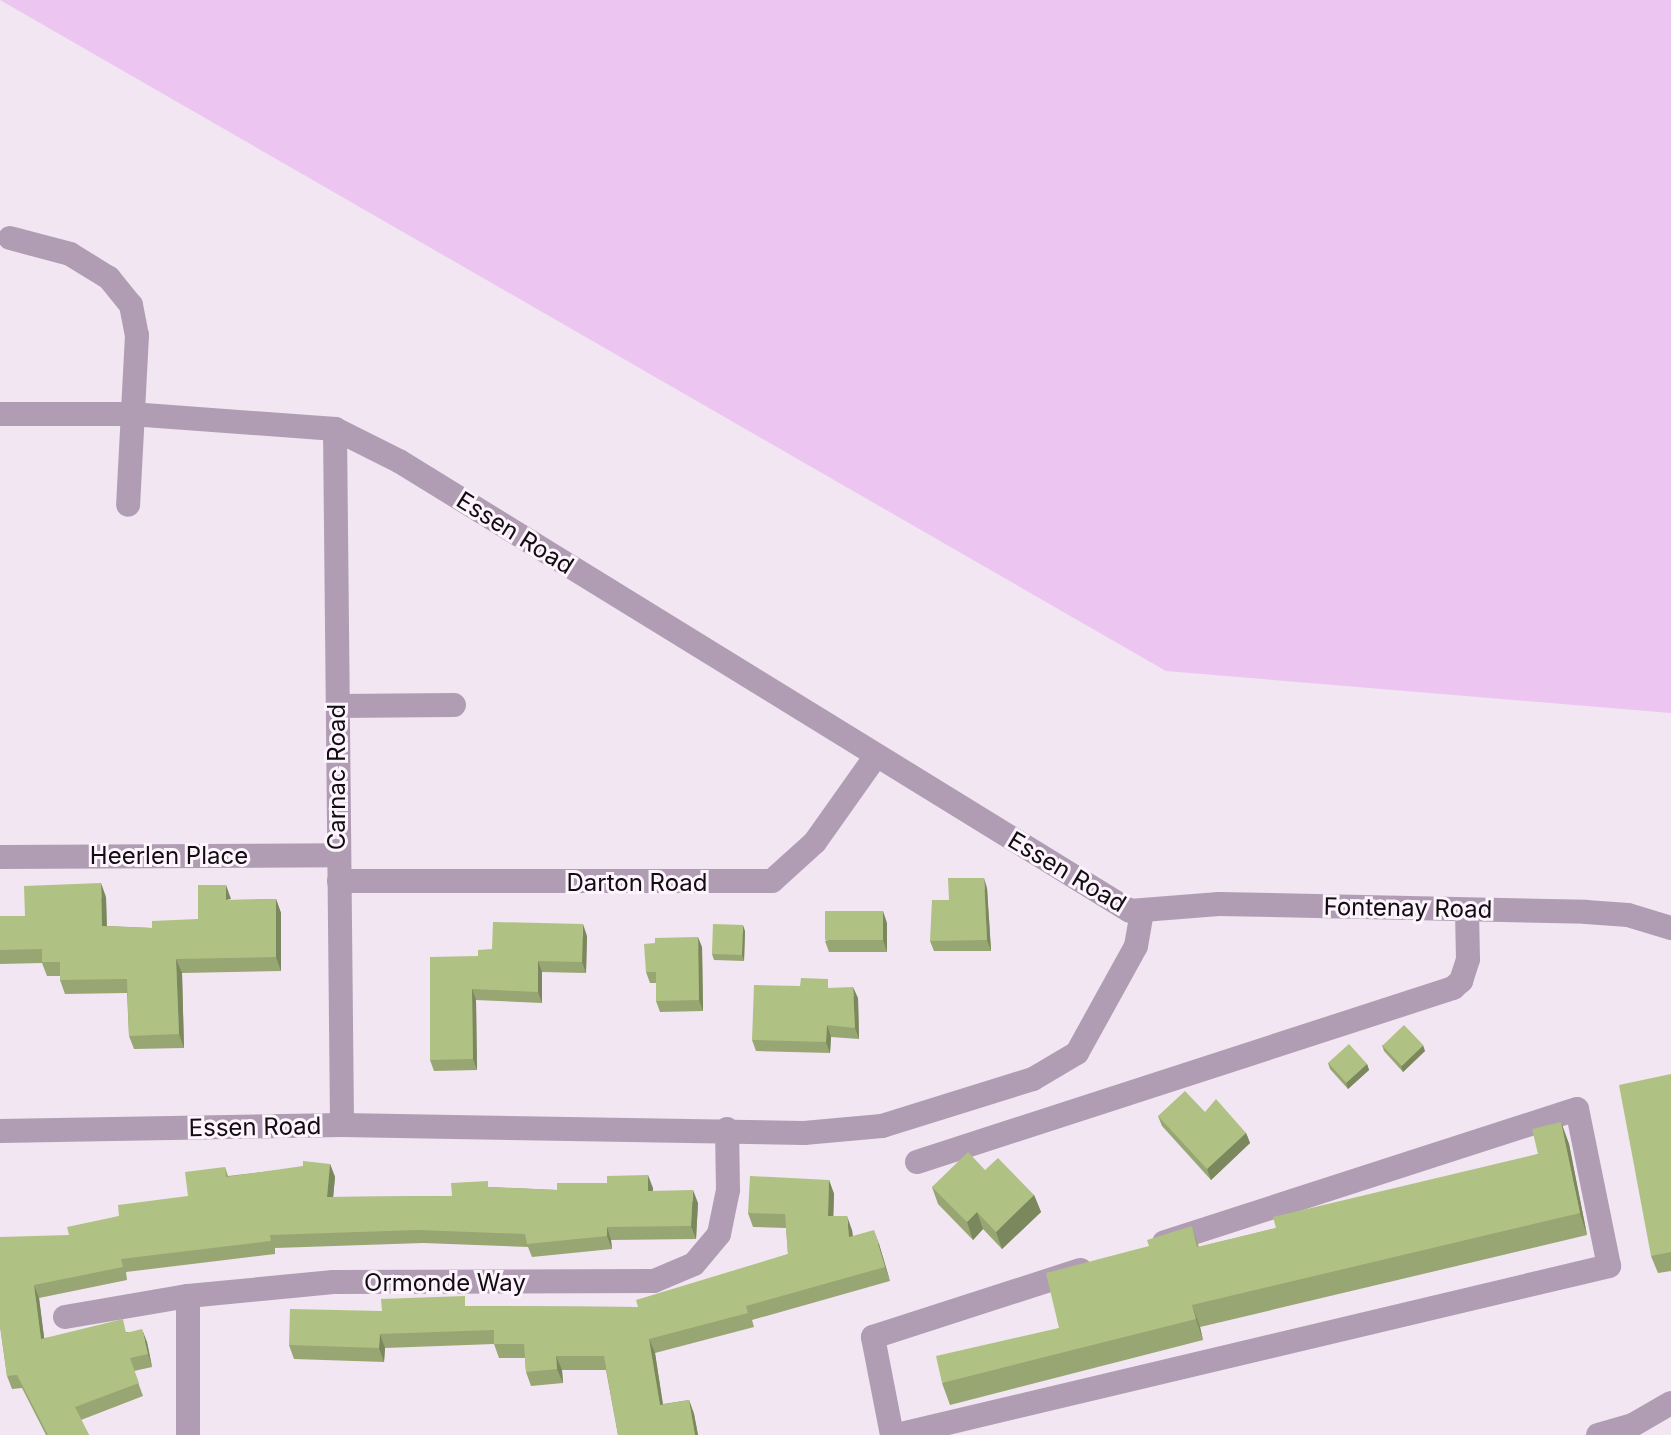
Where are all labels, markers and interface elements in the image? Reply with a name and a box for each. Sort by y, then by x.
street label: Essen Road [451,486,579,580]
street label: Carnac Road [323,704,351,850]
street label: Essen Road [1003,826,1131,918]
street label: Heerlen Place [90,842,248,870]
street label: Darton Road [566,869,708,897]
street label: Fontenay Road [1323,892,1493,924]
street label: Essen Road [188,1111,322,1143]
street label: Ormonde Way [364,1269,526,1297]

